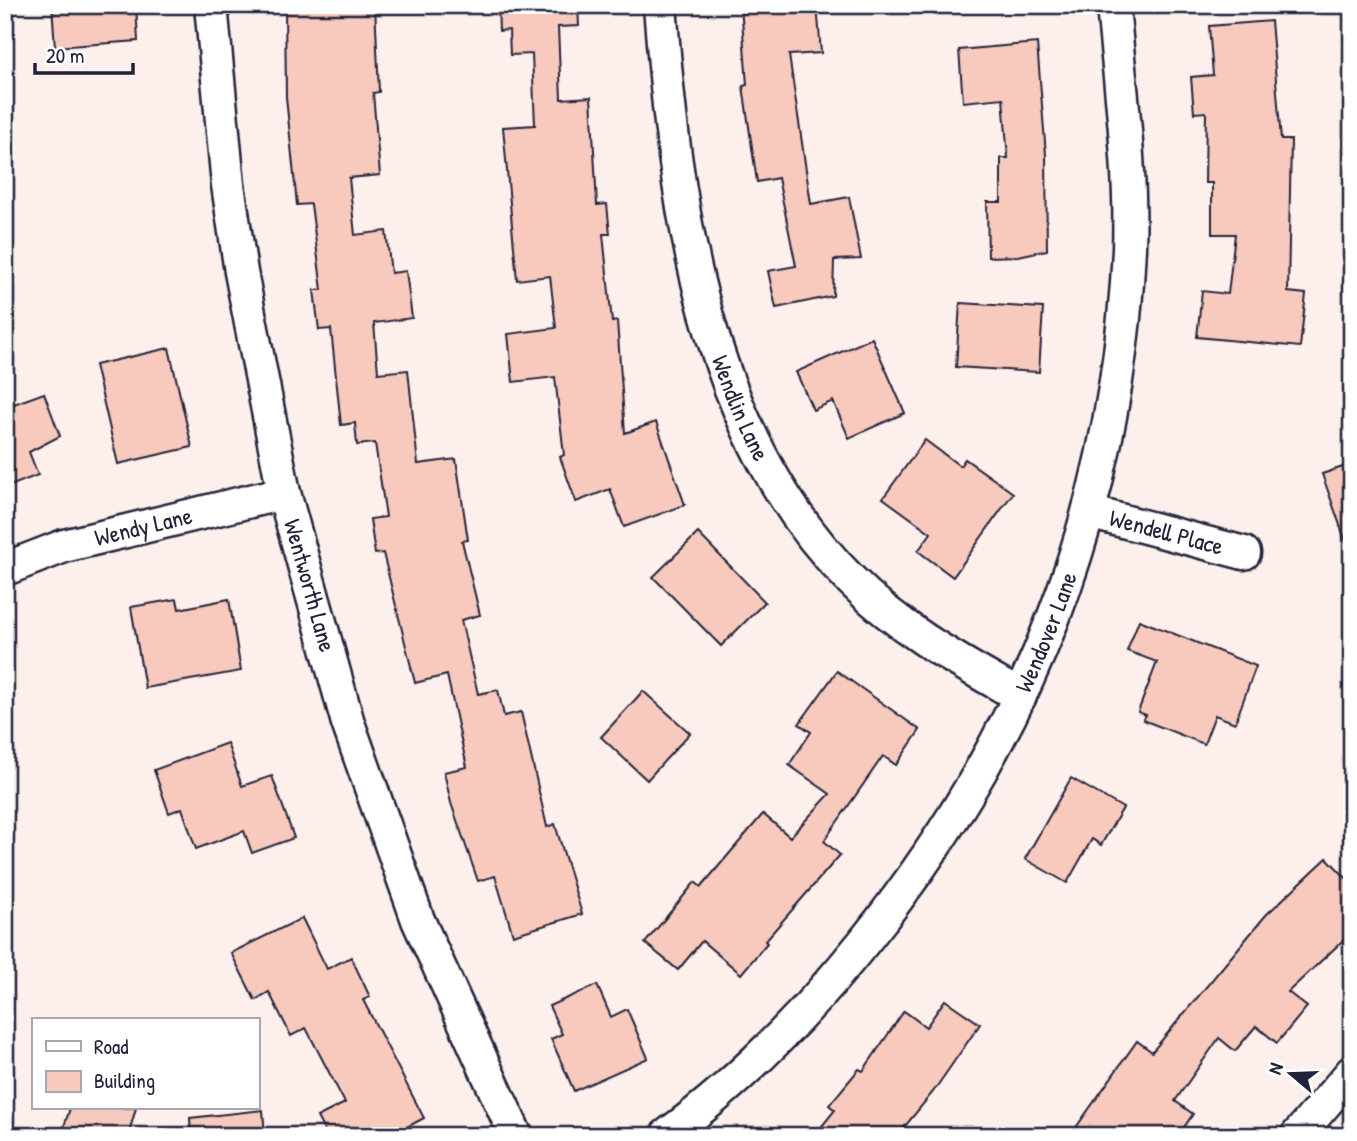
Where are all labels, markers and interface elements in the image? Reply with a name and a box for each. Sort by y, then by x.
scale bar [35,32,133,76]
text: 20 m [46,41,84,70]
street label: Wendlin Lane [705,351,778,466]
street label: Wendy Lane [91,499,195,553]
street label: Wendell Place [1106,501,1227,562]
street label: Wentworth Lane [277,515,345,656]
street label: Wendover Lane [1007,567,1084,697]
legend [32,1018,259,1110]
text: Road [94,1032,128,1061]
north arrow [1256,1040,1326,1110]
text: N [1261,1059,1289,1077]
text: Building [94,1066,155,1095]

